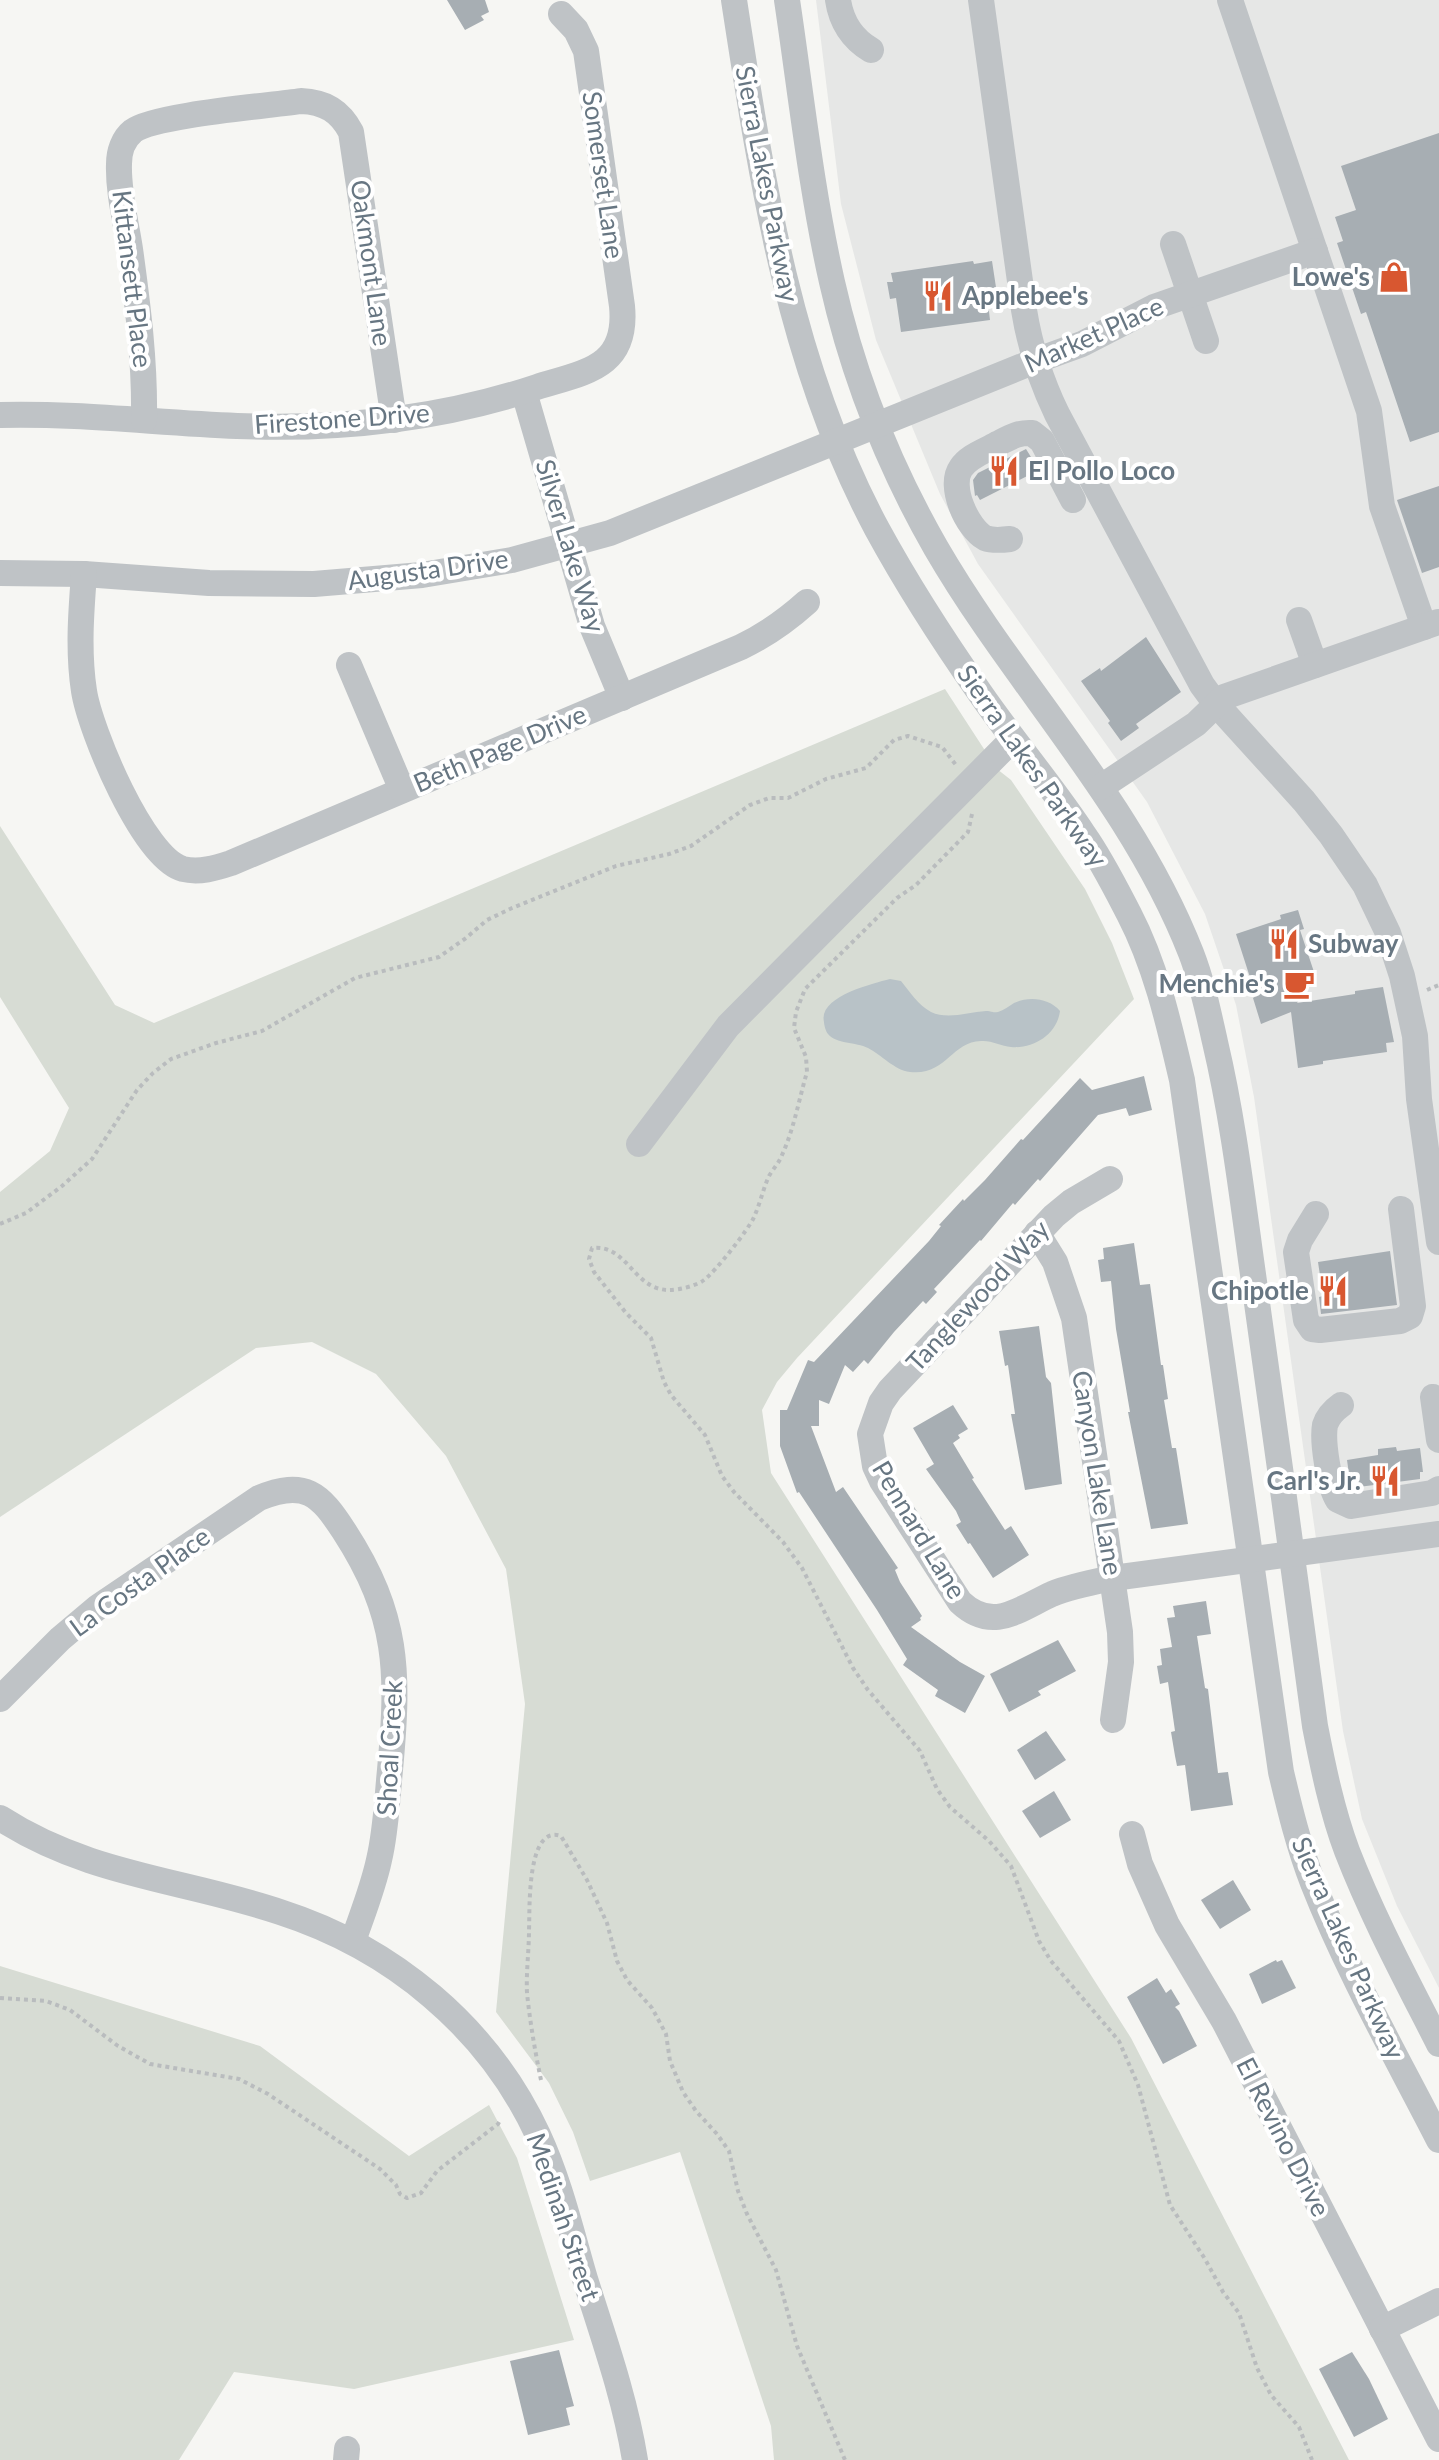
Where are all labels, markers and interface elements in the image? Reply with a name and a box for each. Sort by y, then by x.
street label: Sierra Lakes Parkway [729,63,807,305]
street label: Somerset Lane [576,89,632,261]
street label: Oakmont Lane [344,178,399,348]
street label: Kittansett Place [106,188,160,369]
place label: Lowe's [1292,260,1370,292]
shop icon: Lowe's [1377,260,1411,294]
restaurant icon: Applebee's [921,279,955,313]
place label: Applebee's [961,279,1089,311]
street label: Market Place [1019,289,1168,379]
street label: Firestone Drive [253,396,431,440]
restaurant icon: El Pollo Loco [987,454,1021,488]
place label: El Pollo Loco [1028,454,1175,486]
street label: Silver Lake Way [529,455,613,637]
street label: Augusta Drive [345,542,510,596]
street label: Sierra Lakes Parkway [951,658,1115,873]
street label: Beth Page Drive [408,697,591,799]
restaurant icon: Subway [1267,927,1301,961]
place label: Subway [1308,927,1399,959]
place label: Menchie's [1159,967,1275,999]
cafe icon: Menchie's [1282,967,1316,1001]
street label: Tanglewood Way [899,1213,1056,1378]
place label: Chipotle [1211,1274,1309,1306]
restaurant icon: Chipotle [1316,1274,1350,1308]
street label: Canyon Lake Lane [1066,1368,1130,1578]
street label: Pennard Lane [866,1455,974,1604]
place label: Carl's Jr. [1267,1464,1361,1496]
restaurant icon: Carl's Jr. [1368,1464,1402,1498]
street label: La Costa Place [63,1520,216,1643]
street label: Shoal Creek [369,1679,409,1817]
street label: Sierra Lakes Parkway [1286,1832,1413,2064]
street label: El Revino Drive [1230,2052,1338,2221]
street label: Medinah Street [520,2129,608,2305]

